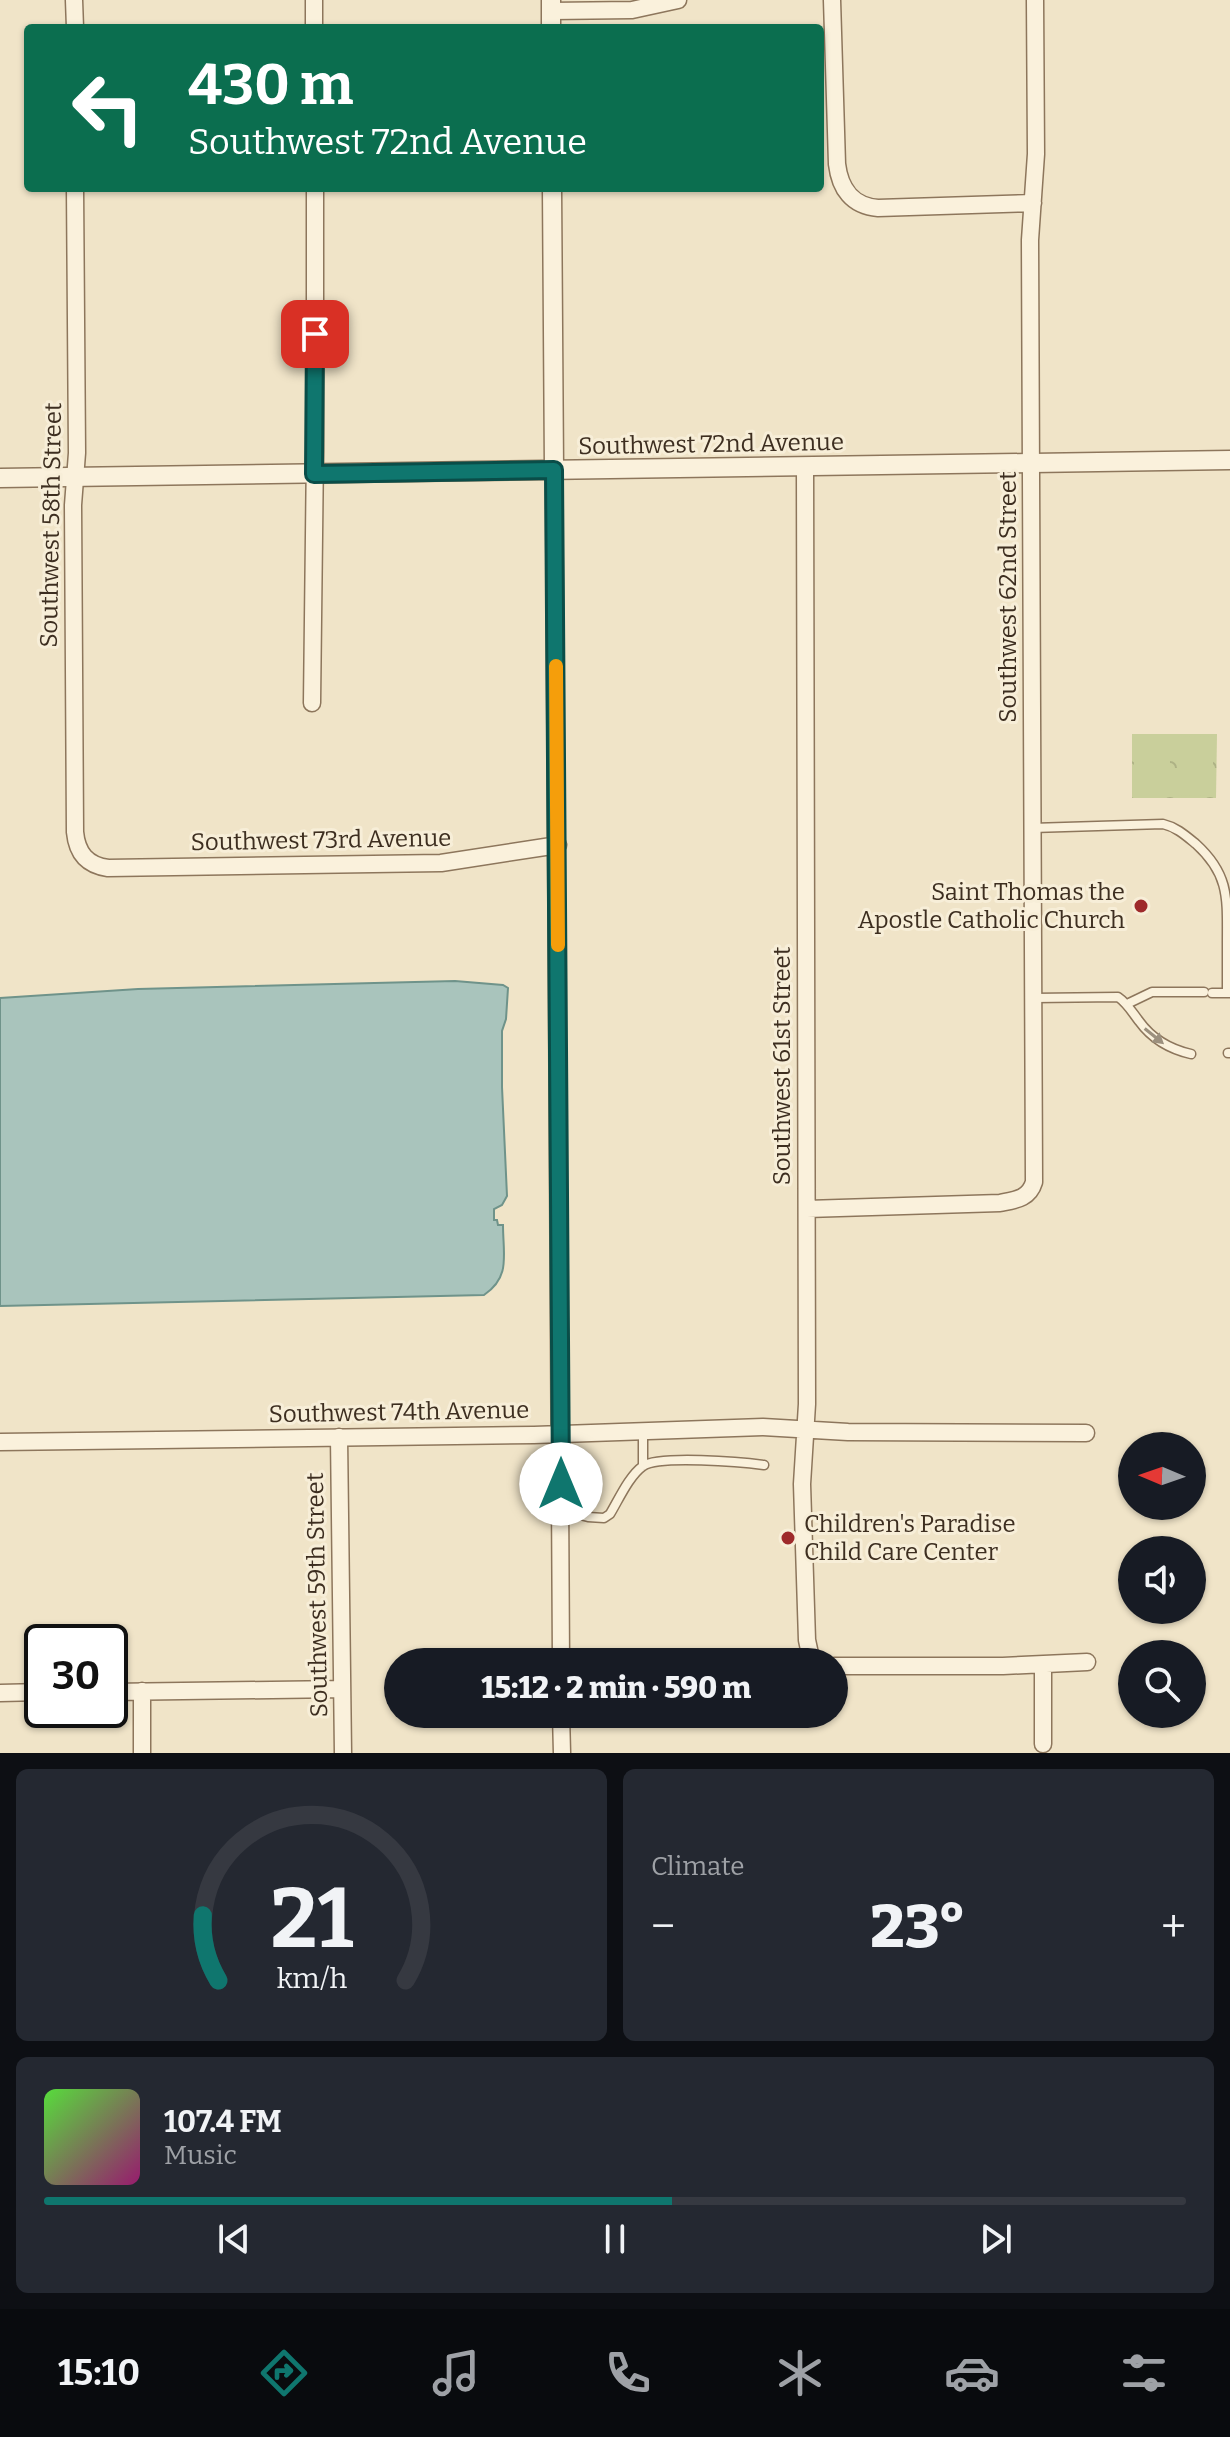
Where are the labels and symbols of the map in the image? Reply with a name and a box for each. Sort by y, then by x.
pin [281,300,349,368]
street label: Southwest 58th Street [35,402,67,648]
street label: Southwest 72nd Avenue [578,428,844,460]
street label: Southwest 62nd Street [994,471,1022,723]
street label: Southwest 73rd Avenue [190,824,452,856]
place label: Saint Thomas the Apostle Catholic Church [858,878,1125,934]
marker: Saint Thomas the Apostle Catholic Church [1132,897,1150,915]
street label: Southwest 61st Street [768,946,796,1185]
one-way arrow [1144,1027,1164,1044]
street label: Southwest 74th Avenue [268,1396,530,1428]
north arrow [1118,1432,1206,1520]
position arrow [519,1442,603,1526]
street label: Southwest 59th Street [301,1472,333,1718]
place label: Children's Paradise Child Care Center [804,1510,1016,1566]
marker: Children's Paradise Child Care Center [779,1529,797,1547]
speed limit sign: 30 [24,1624,128,1728]

